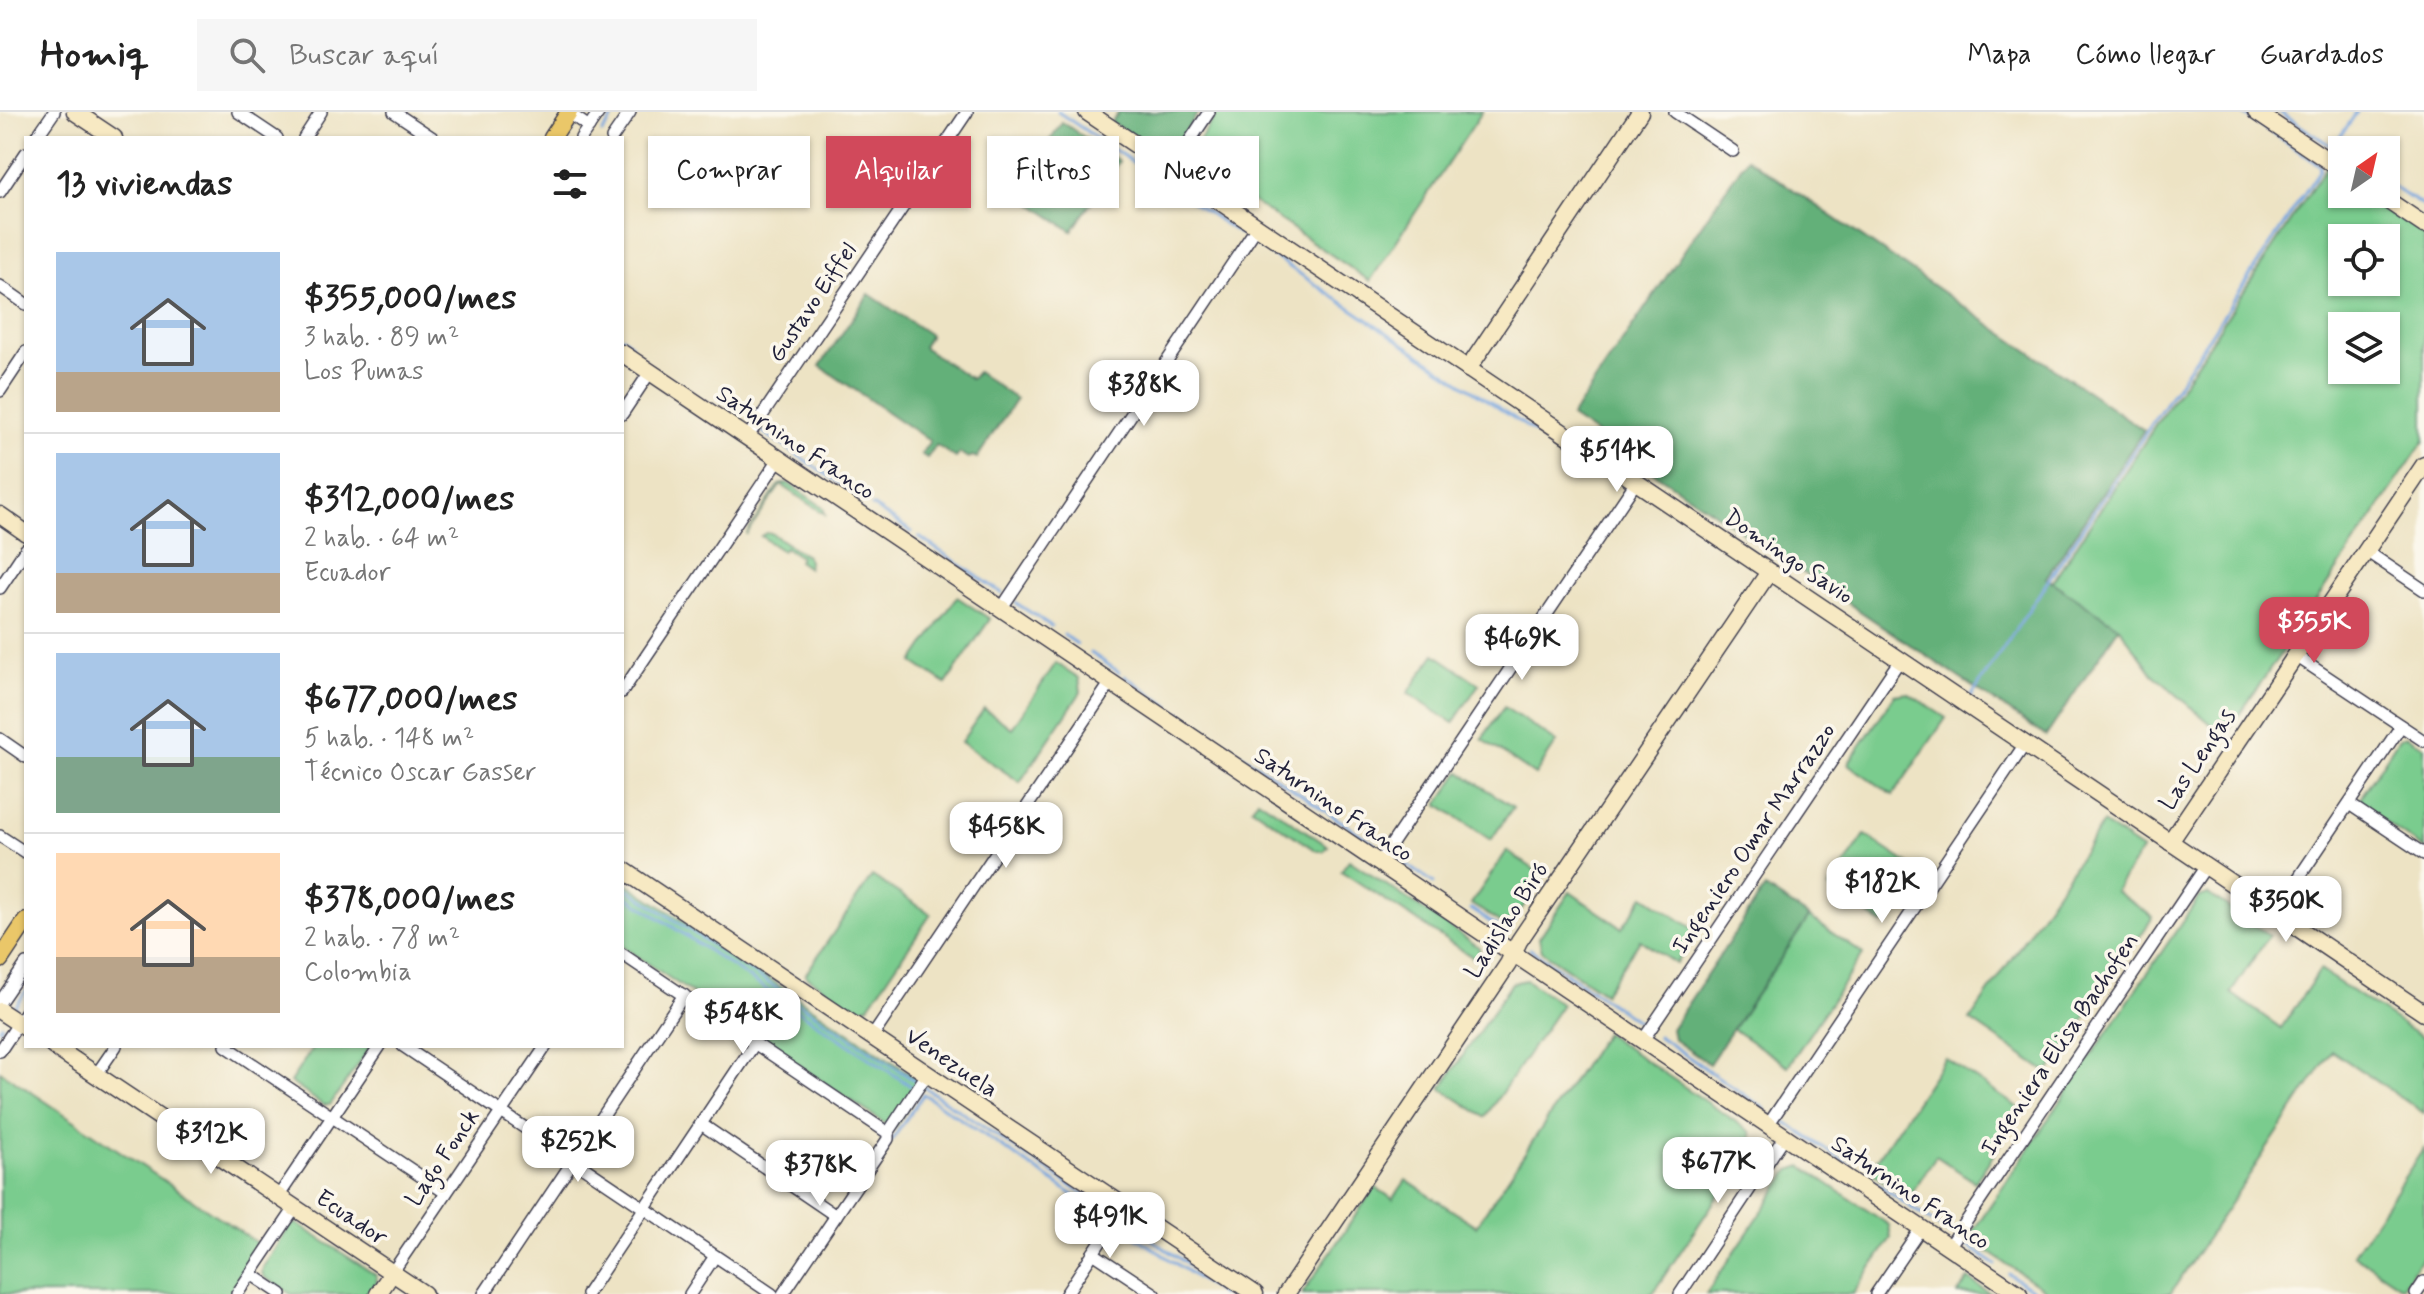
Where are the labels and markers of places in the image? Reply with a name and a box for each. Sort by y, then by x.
pin: $388K [1088,360,1200,428]
pin: $514K [1561,426,1673,494]
pin: $355K [2258,597,2370,665]
pin: $469K [1466,614,1578,682]
pin: $458K [950,802,1062,870]
pin: $182K [1826,857,1938,925]
pin: $350K [2230,876,2342,944]
pin: $548K [687,988,799,1056]
pin: $312K [155,1108,267,1176]
pin: $252K [522,1116,634,1184]
pin: $677K [1662,1137,1774,1205]
pin: $378K [764,1140,876,1208]
pin: $491K [1054,1192,1166,1260]

